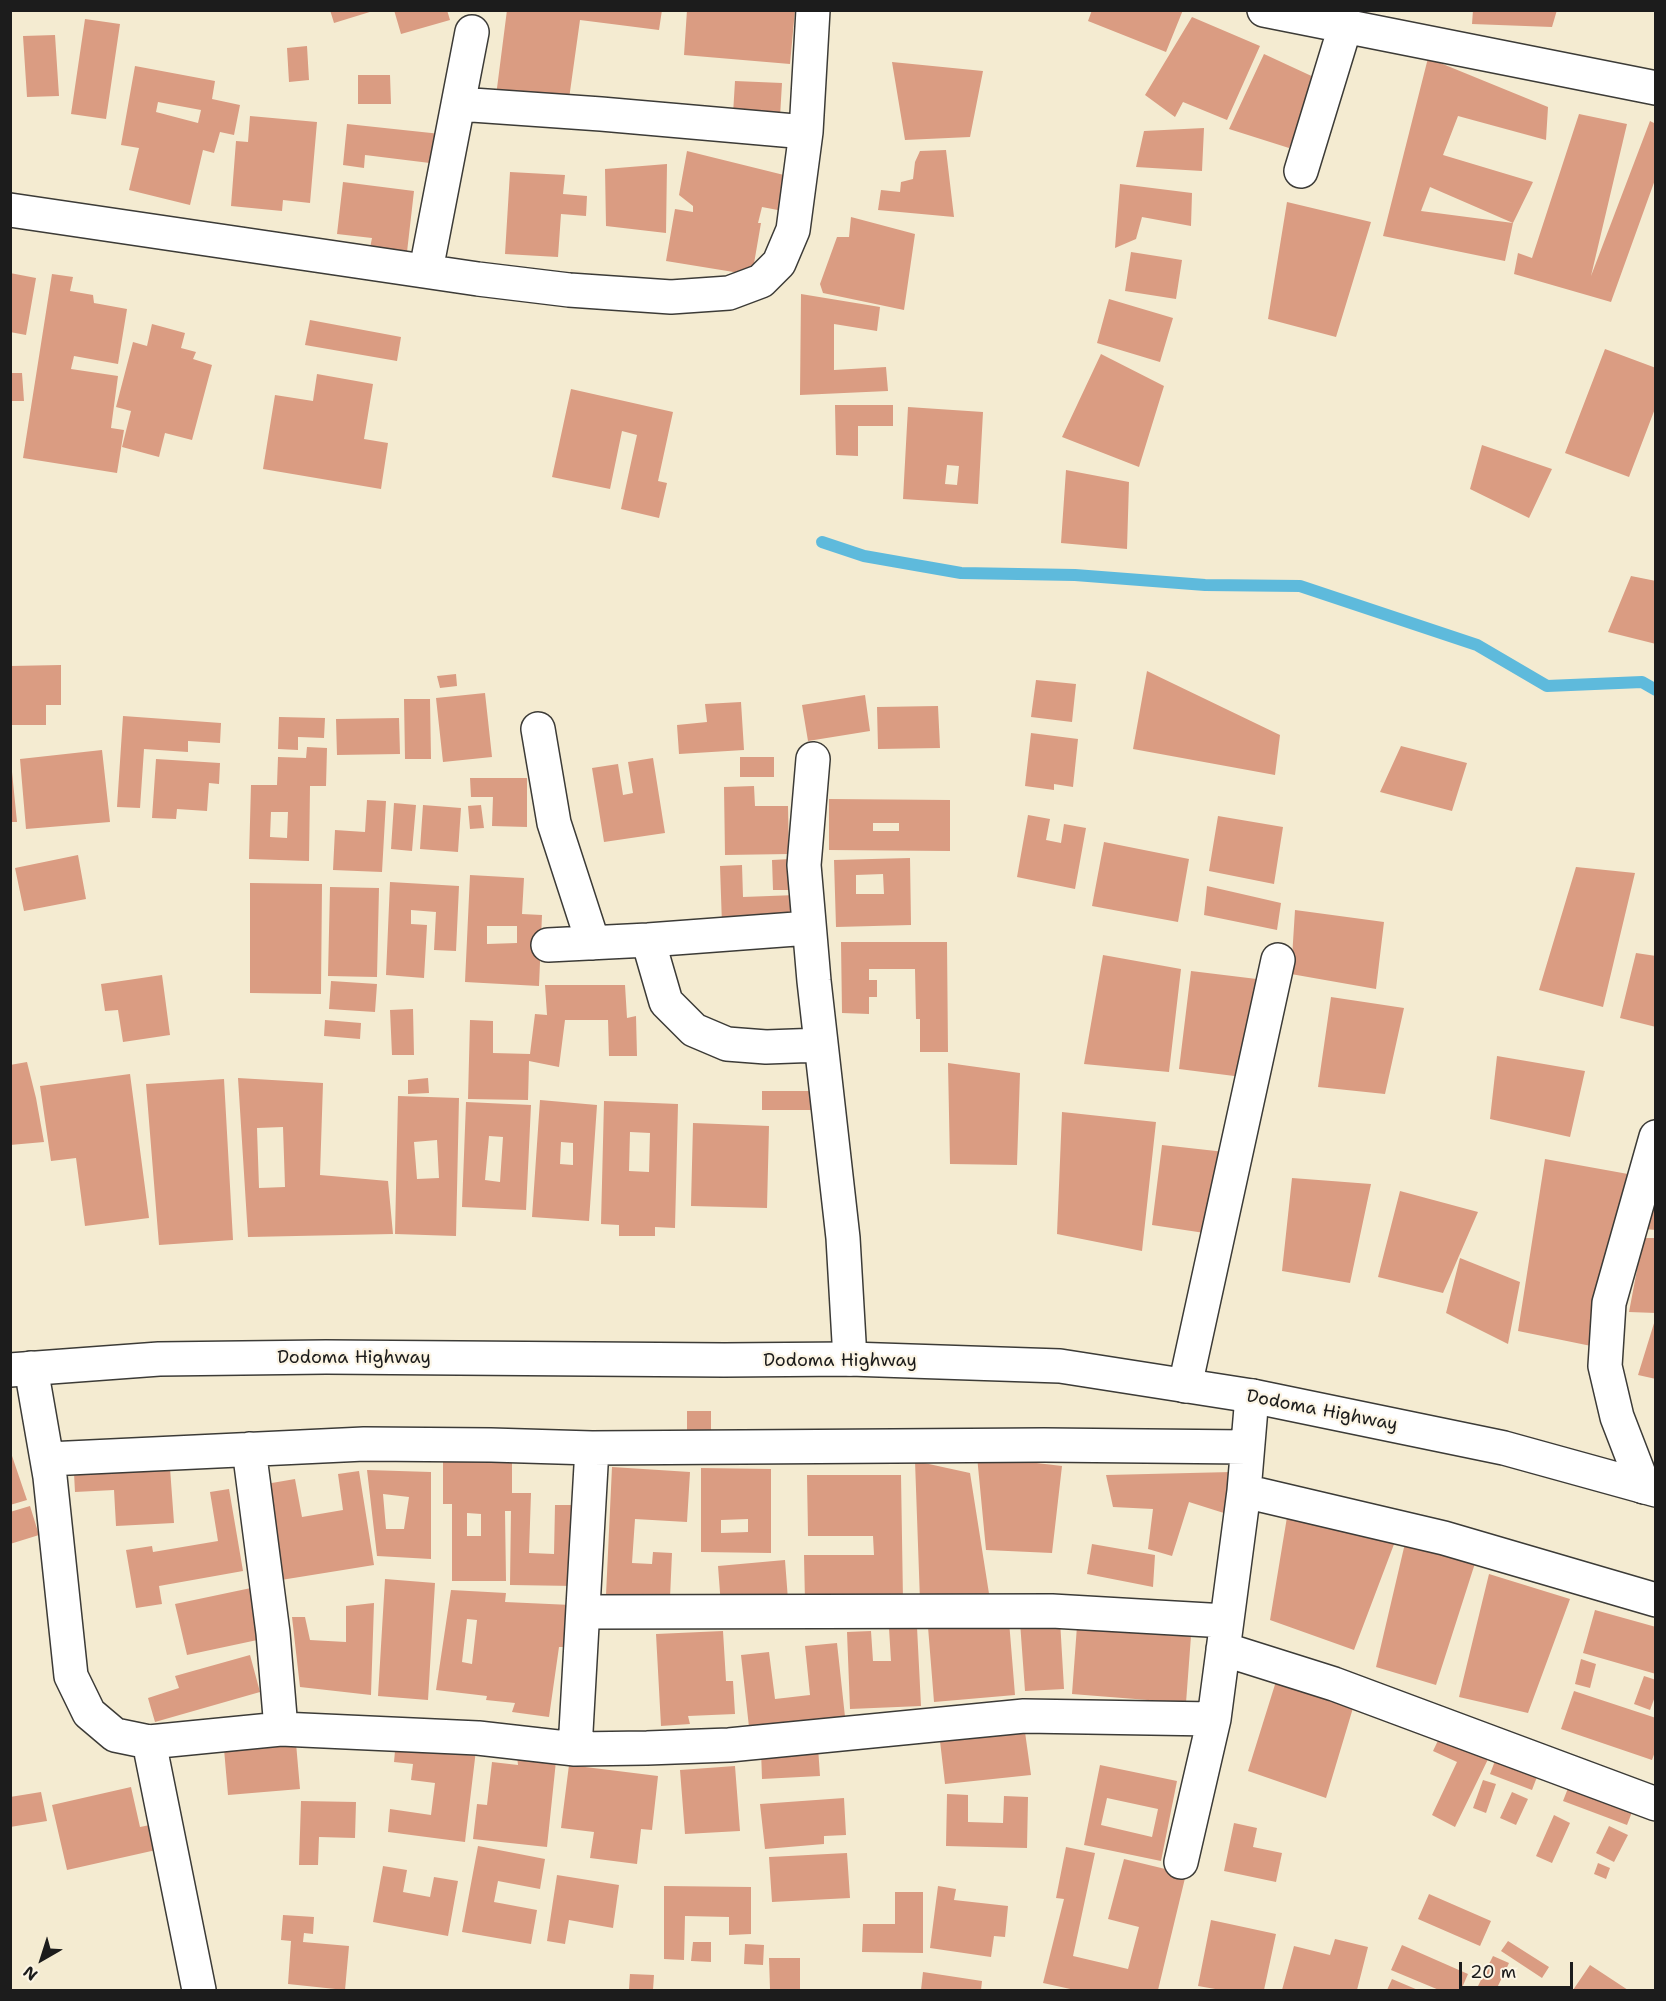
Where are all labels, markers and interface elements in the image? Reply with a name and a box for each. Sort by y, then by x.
street label: Dodoma Highway [277,1347,431,1369]
street label: Dodoma Highway [763,1350,917,1372]
street label: Dodoma Highway [1245,1386,1399,1436]
north arrow [12,1929,72,1989]
scale bar [1462,1950,1576,1988]
text: 20 m [1470,1960,1516,1984]
text: N [19,1961,42,1986]

